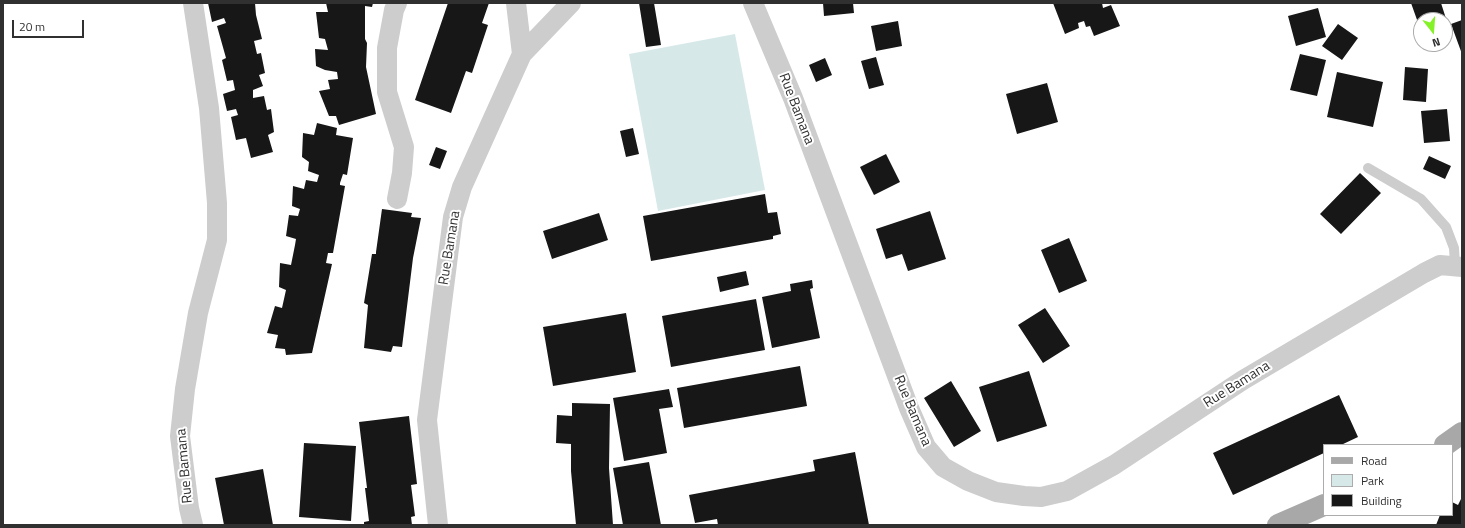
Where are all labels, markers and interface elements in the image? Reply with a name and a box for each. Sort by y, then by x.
scale bar [14,12,86,38]
north arrow [1413,12,1453,52]
text: 20 m [19,17,45,36]
text: N [1430,34,1442,51]
street label: Rue Bamana [775,71,817,147]
street label: Rue Bamana [436,210,464,286]
street label: Rue Bamana [1201,358,1273,412]
street label: Rue Bamana [890,373,934,449]
street label: Rue Bamana [173,428,197,504]
legend [1323,444,1453,516]
text: Road [1361,451,1387,470]
text: Park [1361,471,1384,490]
text: Building [1361,491,1402,510]

